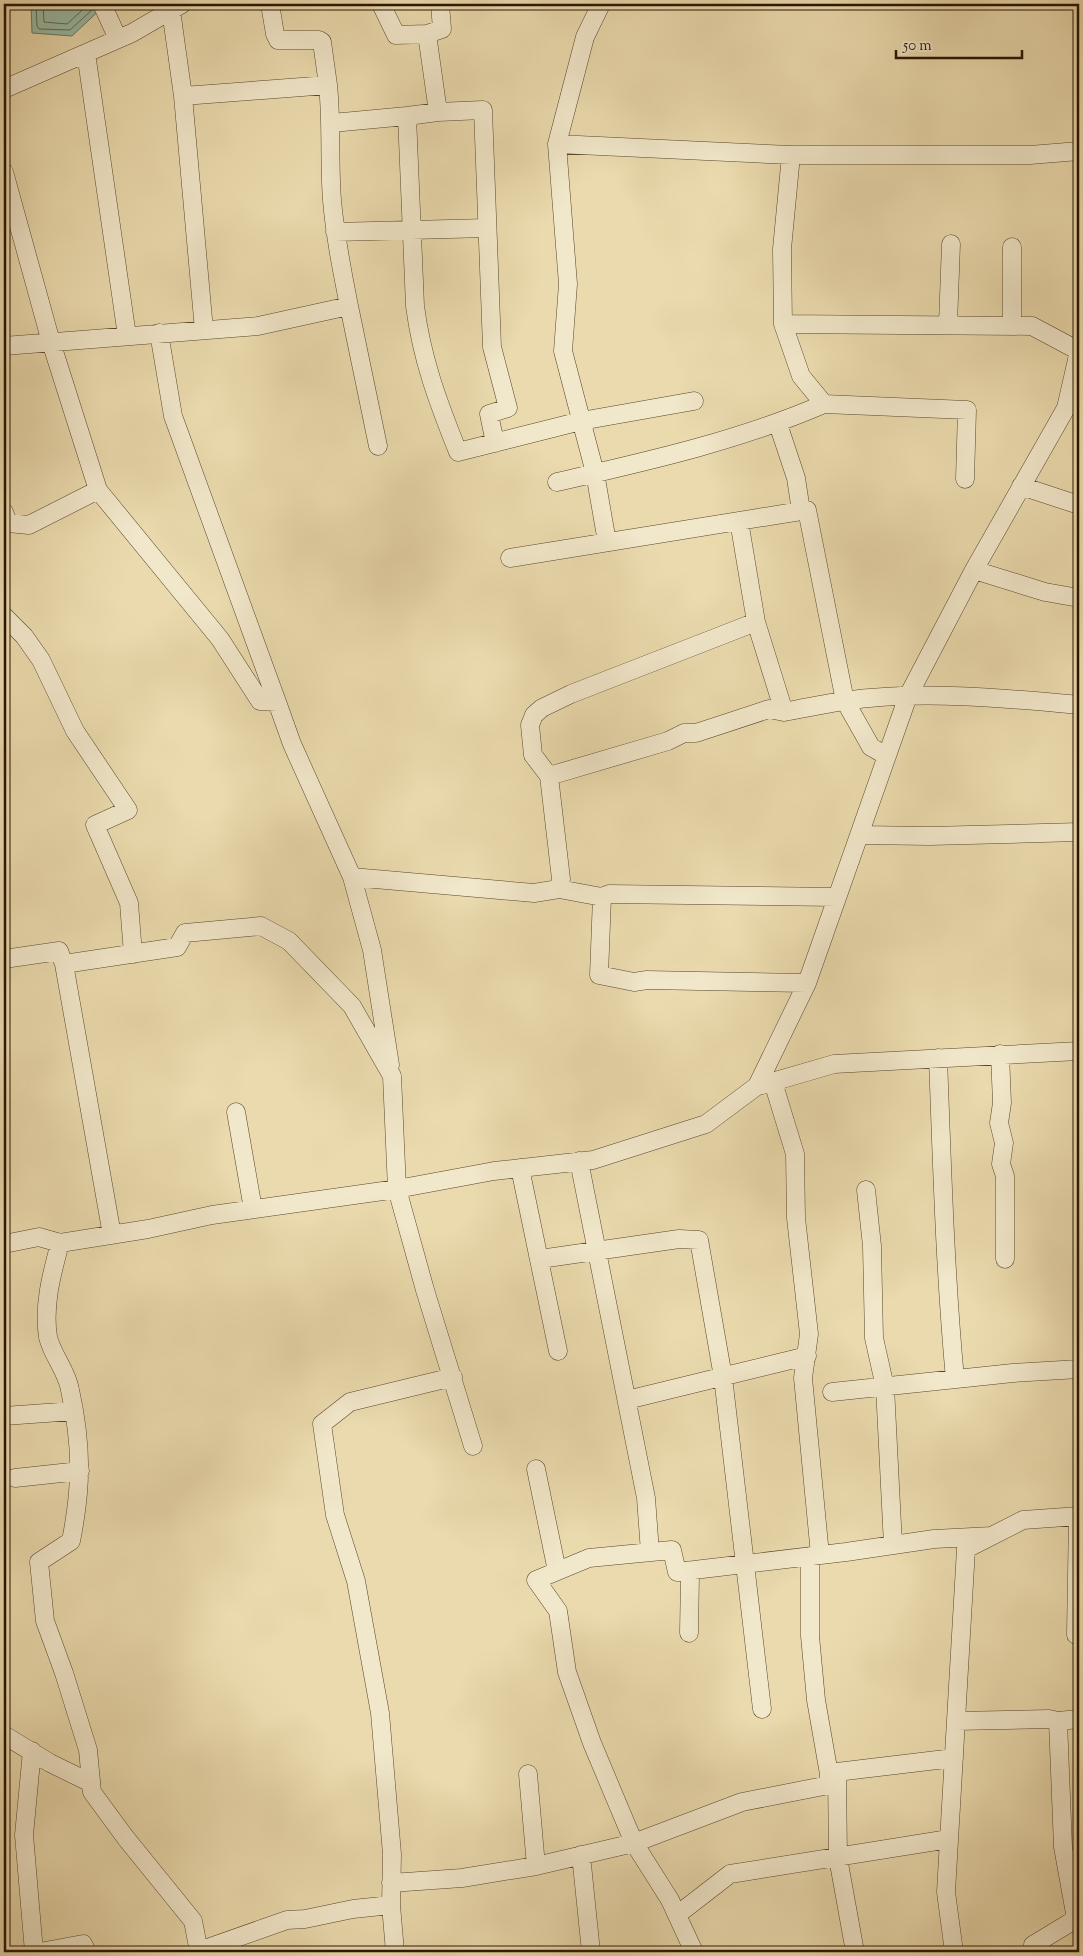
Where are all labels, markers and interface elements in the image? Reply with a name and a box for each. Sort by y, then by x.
scale bar [896,28,1022,60]
text: 50 m [902,36,932,57]

